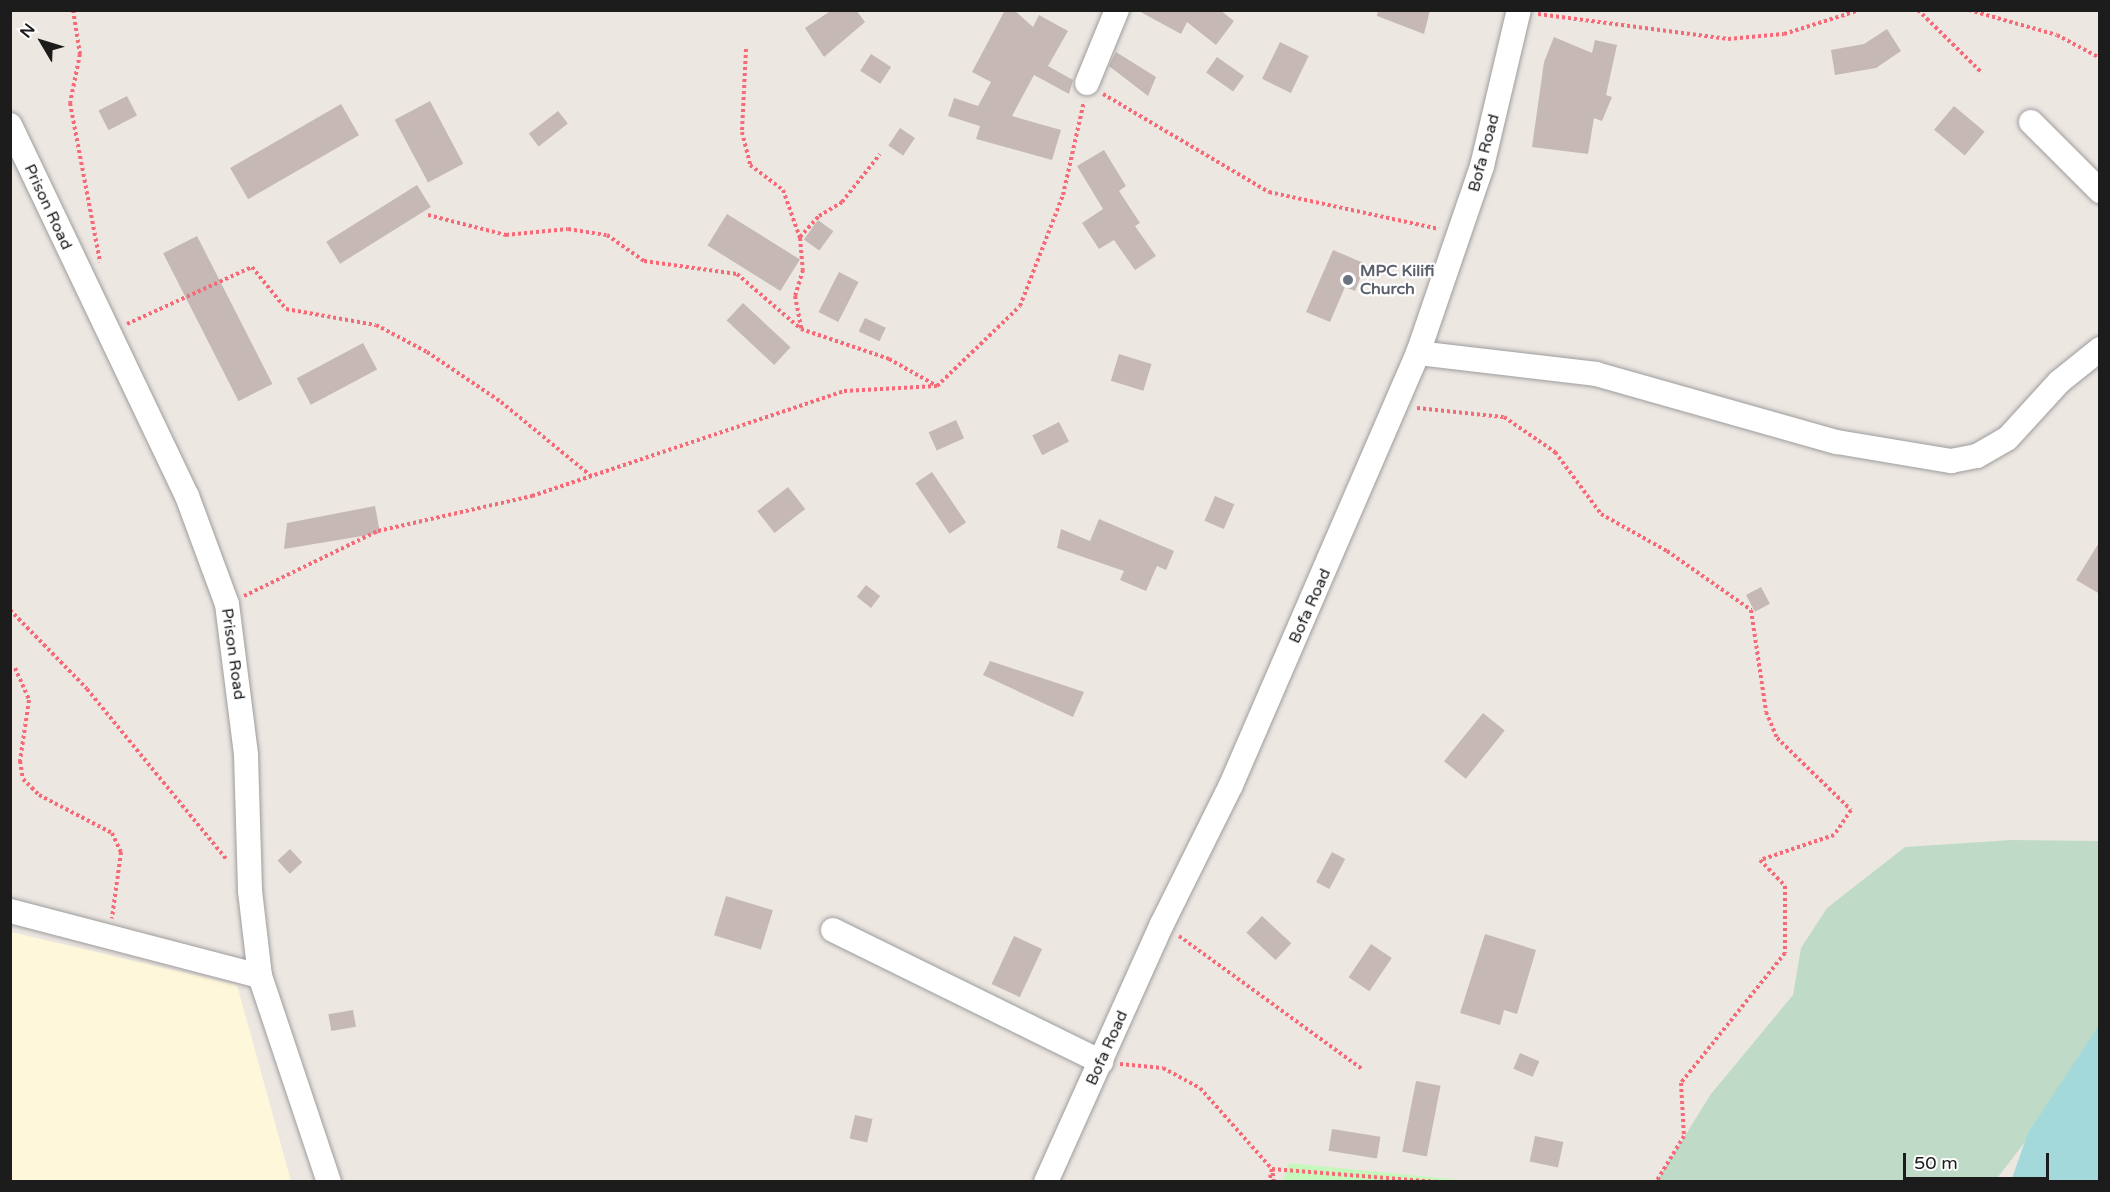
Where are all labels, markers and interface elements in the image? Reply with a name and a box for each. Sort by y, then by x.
north arrow [12,12,72,72]
text: N [16,20,40,42]
street label: Bofa Road [1464,112,1504,194]
street label: Prison Road [20,161,76,253]
place label: MPC Kilifi Church [1360,261,1434,299]
marker: MPC Kilifi Church [1341,273,1355,287]
street label: Bofa Road [1285,566,1335,646]
street label: Prison Road [217,607,249,701]
street label: Bofa Road [1082,1008,1132,1088]
scale bar [1906,1141,2052,1179]
text: 50 m [1914,1152,1958,1174]

